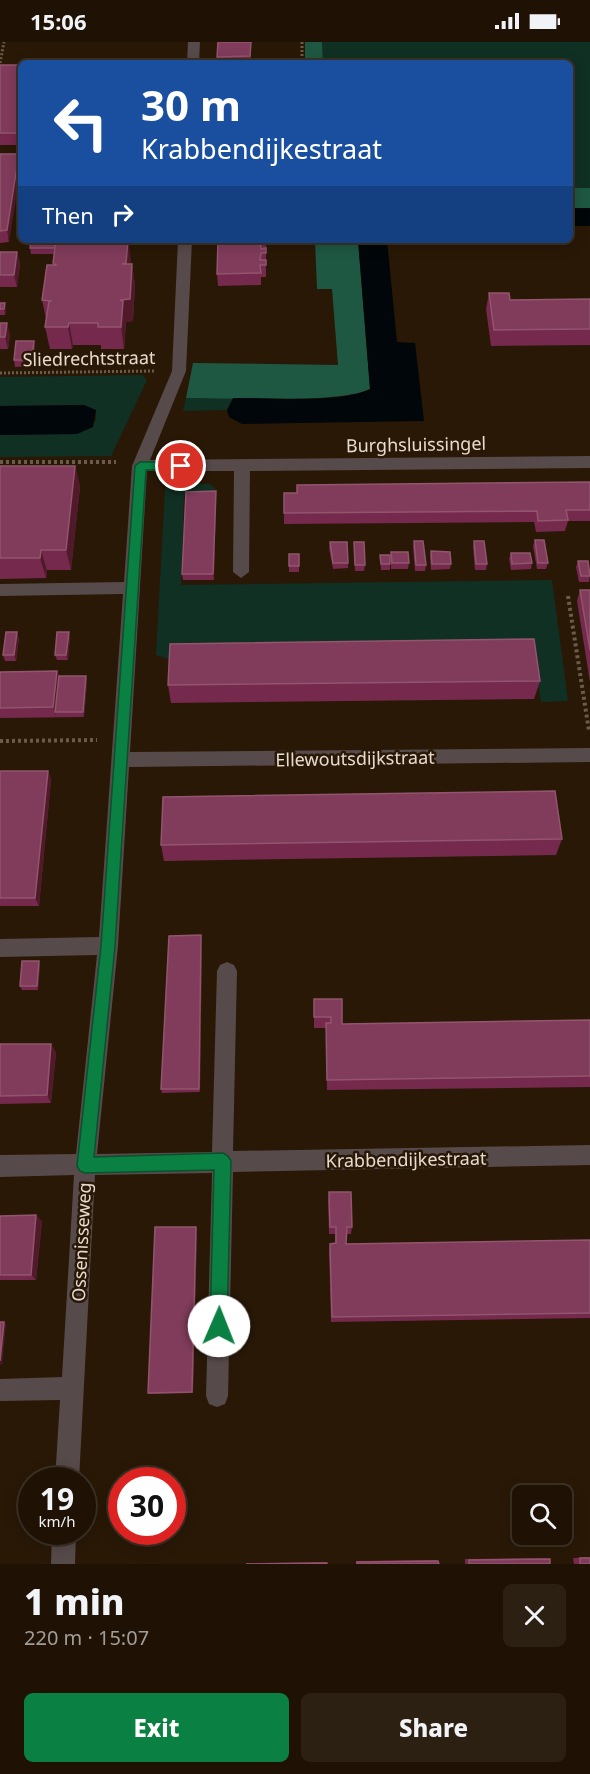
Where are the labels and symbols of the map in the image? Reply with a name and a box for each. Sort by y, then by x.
street label: Sliedrechtstraat [22,345,156,371]
street label: Burghsluissingel [346,431,486,457]
pin [155,440,206,491]
street label: Ellewoutsdijkstraat [275,745,435,771]
street label: Krabbendijkestraat [325,1146,487,1172]
street label: Ossenisseweg [66,1182,96,1302]
position arrow [187,1294,251,1358]
speed limit sign: 30 [108,1467,186,1545]

